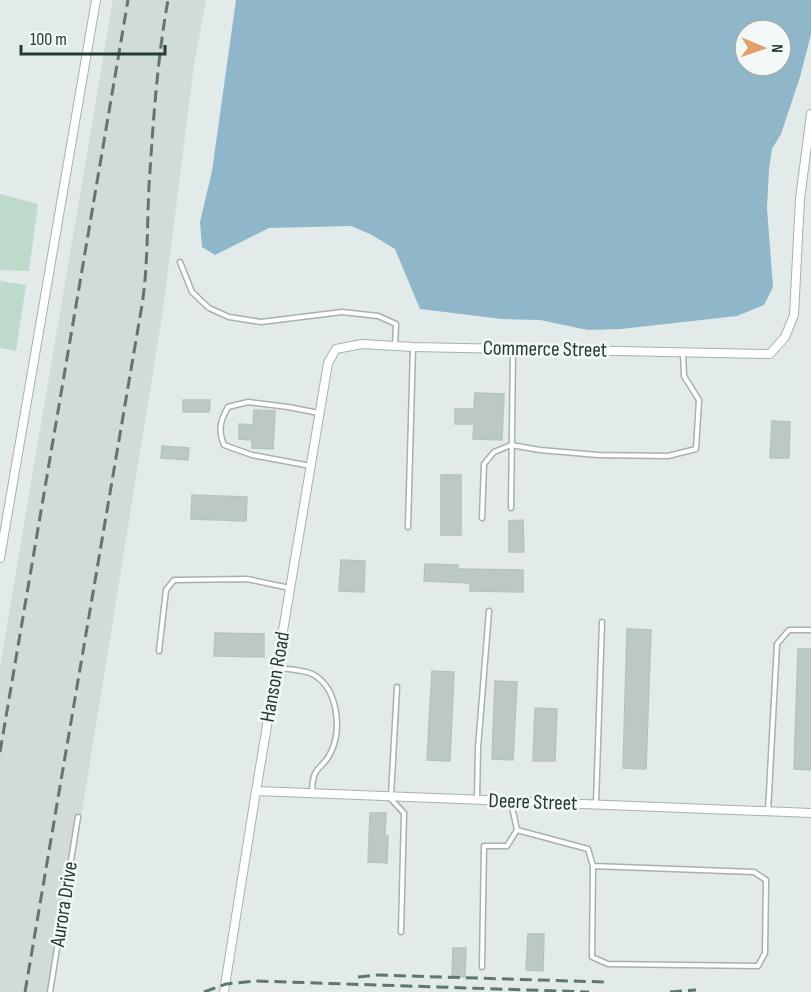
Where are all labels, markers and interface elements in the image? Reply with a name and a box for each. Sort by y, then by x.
scale bar [21,18,165,56]
north arrow [733,18,793,78]
text: 100 m [30,29,67,50]
text: N [767,44,786,53]
street label: Commerce Street [483,335,607,363]
street label: Hanson Road [255,630,295,724]
street label: Deere Street [488,788,578,816]
street label: Aurora Drive [45,860,83,949]

